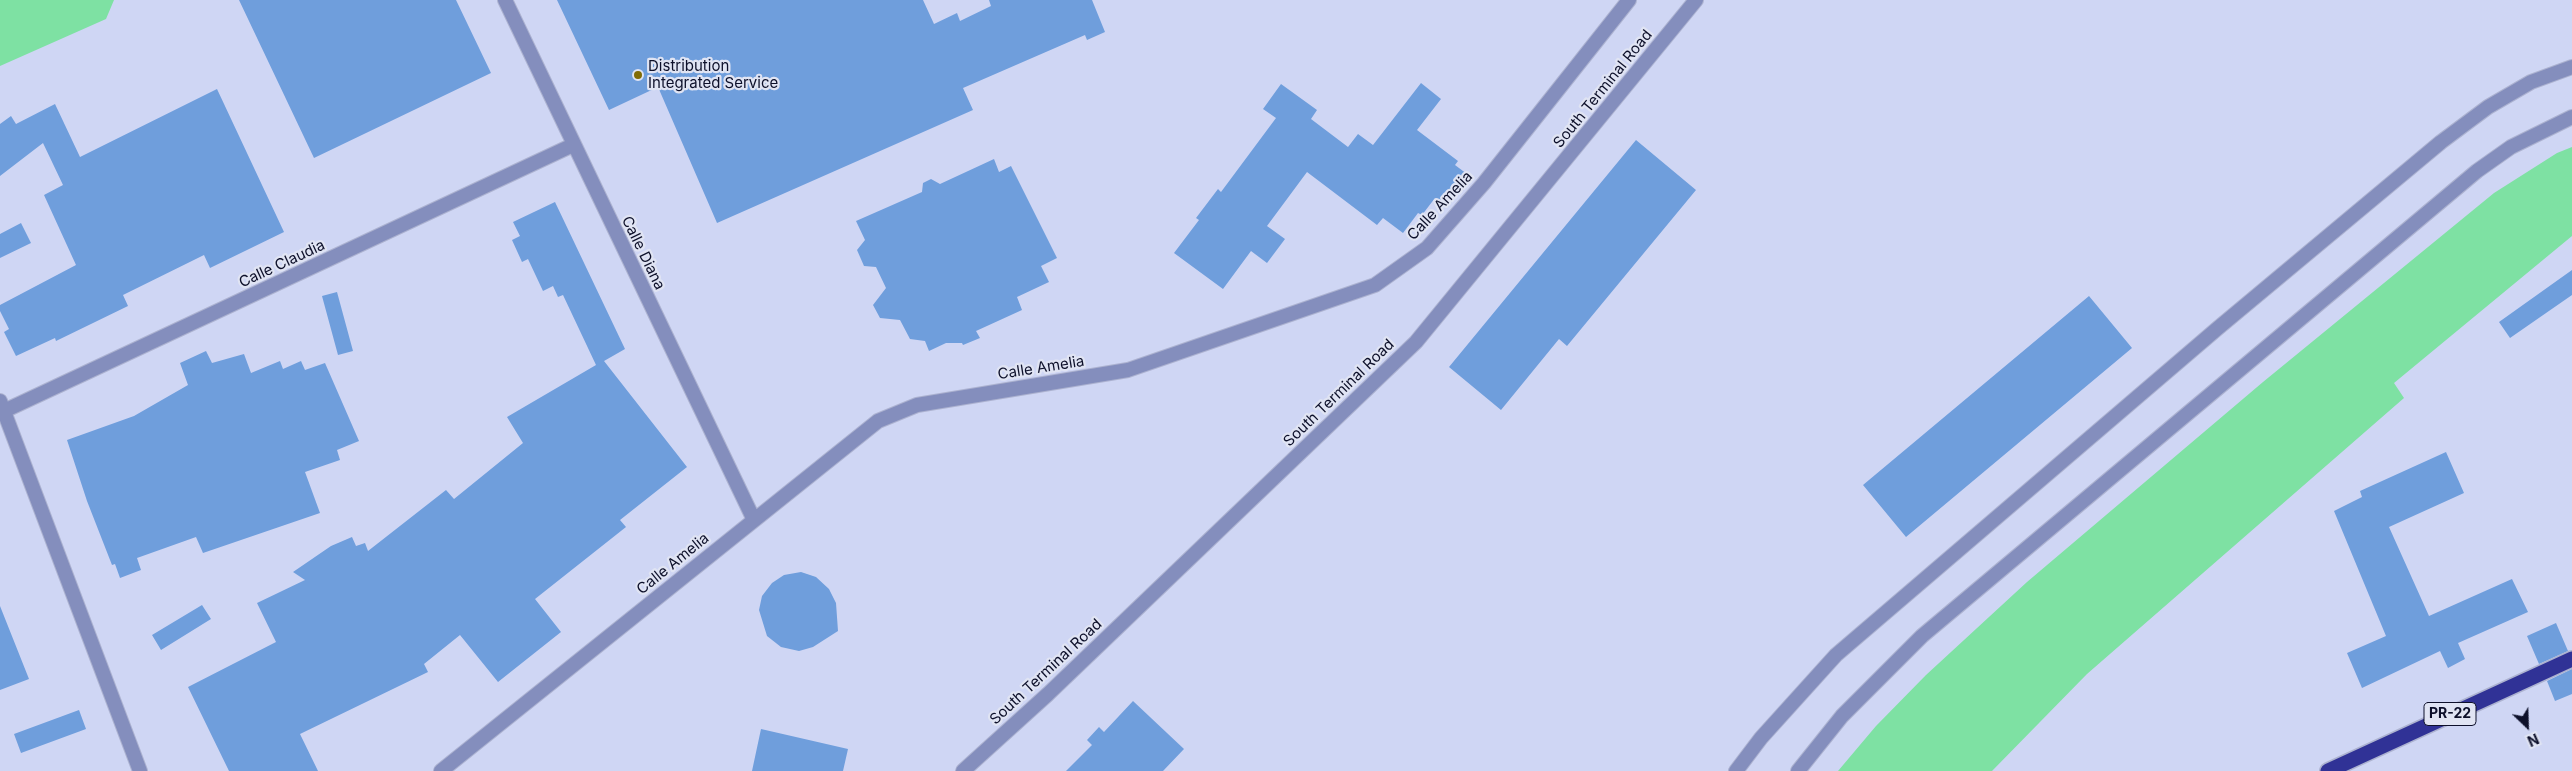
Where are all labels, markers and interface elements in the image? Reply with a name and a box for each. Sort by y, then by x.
street label: South Terminal Road [1550,26,1656,152]
place label: Distribution Integrated Service [648,57,778,92]
marker: Distribution Integrated Service [632,69,644,81]
street label: Calle Amelia [1404,168,1476,244]
street label: Calle Diana [617,213,669,293]
street label: Calle Claudia [236,236,328,292]
street label: South Terminal Road [1280,336,1398,450]
street label: Calle Amelia [996,352,1086,384]
street label: Calle Amelia [633,529,713,599]
street label: South Terminal Road [986,615,1106,729]
north arrow [2502,701,2552,751]
road number: PR-22 [2424,702,2476,726]
text: N [2525,730,2542,750]

